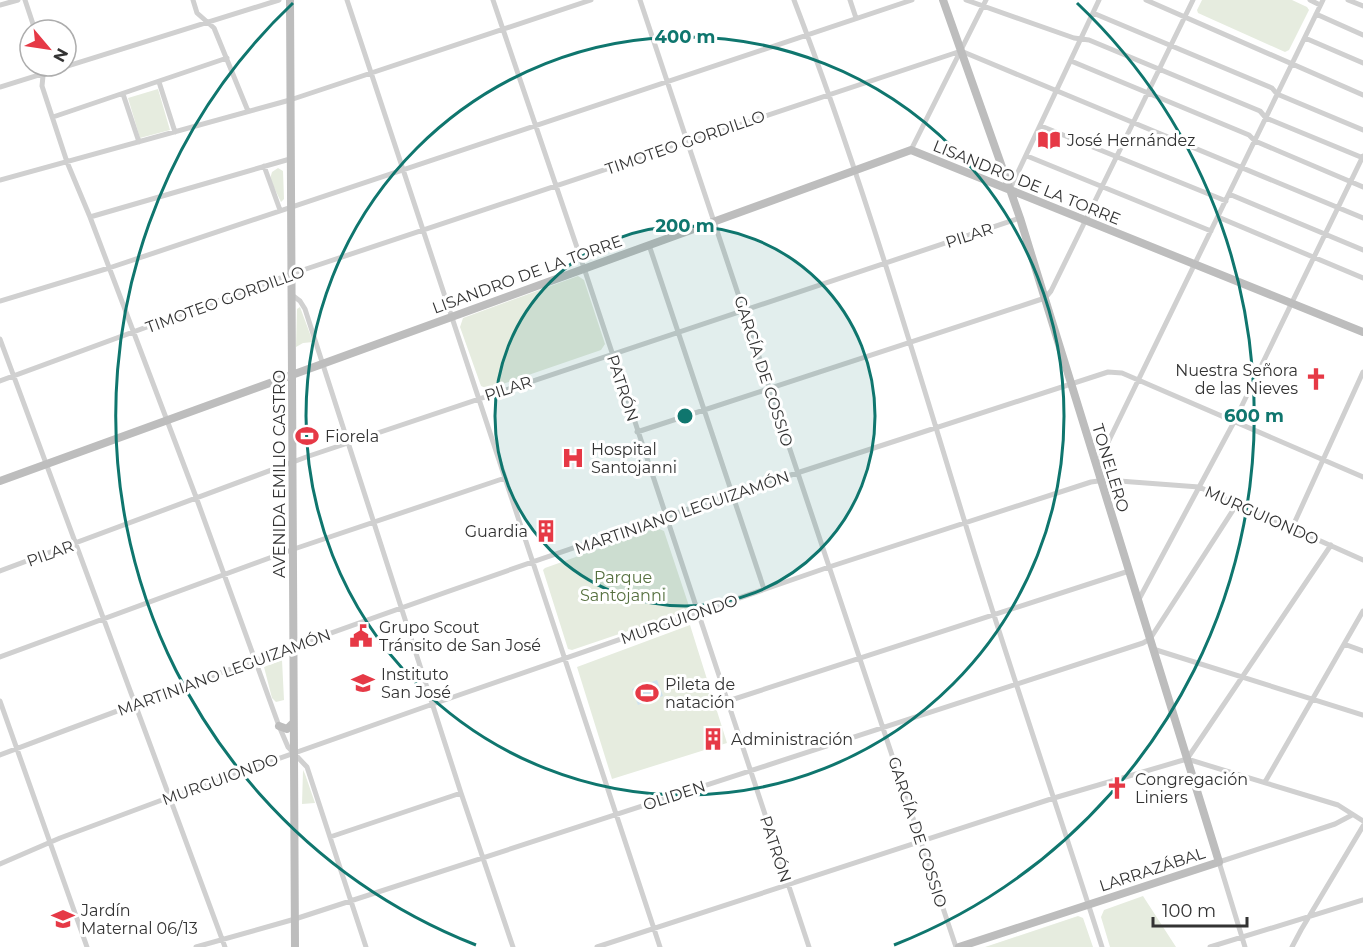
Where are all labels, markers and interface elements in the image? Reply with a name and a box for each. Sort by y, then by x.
north arrow [18,18,78,78]
text: 400 m [655,26,715,48]
text: N [49,45,72,65]
street label: TIMOTEO GORDILLO [603,106,767,179]
library icon: José Hernández [1036,127,1062,153]
place label: José Hernández [1066,131,1195,150]
street label: LISANDRO DE LA TORRE [930,136,1123,229]
text: 200 m [655,215,715,237]
street label: PILAR [943,219,995,252]
street label: LISANDRO DE LA TORRE [430,231,625,318]
street label: TIMOTEO GORDILLO [143,262,307,337]
street label: GARCÍA DE COSSIO [730,293,797,449]
street label: PATRÓN [603,352,642,424]
place label: Nuestra Señora de las Nieves [1175,361,1298,398]
church icon: Nuestra Señora de las Nieves [1303,366,1329,392]
street label: AVENIDA EMILIO CASTRO [270,370,289,578]
street label: PILAR [482,372,534,405]
text: 600 m [1224,405,1284,427]
centre of rings [675,406,695,426]
street label: TONELERO [1088,422,1133,515]
sports icon: Fiorela [294,423,320,449]
place label: Fiorela [325,427,379,446]
place label: Hospital Santojanni [591,440,677,477]
hospital icon: Hospital Santojanni [560,445,586,471]
street label: MARTINIANO LEGUIZAMÓN [572,467,792,558]
street label: MURGUIONDO [1202,482,1322,549]
building icon: Guardia [533,518,559,544]
place label: Guardia [465,522,528,541]
street label: PILAR [24,536,76,571]
park label: Parque Santojanni [580,568,666,605]
street label: MURGUIONDO [618,591,740,648]
place label: Grupo Scout Tránsito de San José [379,618,541,655]
public building icon: Grupo Scout Tránsito de San José [348,623,374,649]
street label: MARTINIANO LEGUIZAMÓN [115,625,333,720]
place label: Instituto San José [381,665,451,702]
school or university icon: Instituto San José [350,670,376,696]
place label: Pileta de natación [665,675,735,712]
sports icon: Pileta de natación [634,680,660,706]
building icon: Administración [700,726,726,752]
place label: Administración [731,730,853,749]
street label: MURGUIONDO [159,750,281,809]
street label: GARCÍA DE COSSIO [884,754,951,910]
place label: Congregación Liniers [1135,770,1248,807]
church icon: Congregación Liniers [1104,775,1130,801]
street label: OLIDEN [640,776,708,814]
street label: PATRÓN [756,813,795,885]
street label: LARRAZÁBAL [1097,843,1208,896]
scale bar [1153,890,1248,928]
text: 100 m [1162,900,1216,922]
place label: Jardín Maternal 06/13 [80,901,198,938]
school or university icon: Jardín Maternal 06/13 [50,906,76,932]

